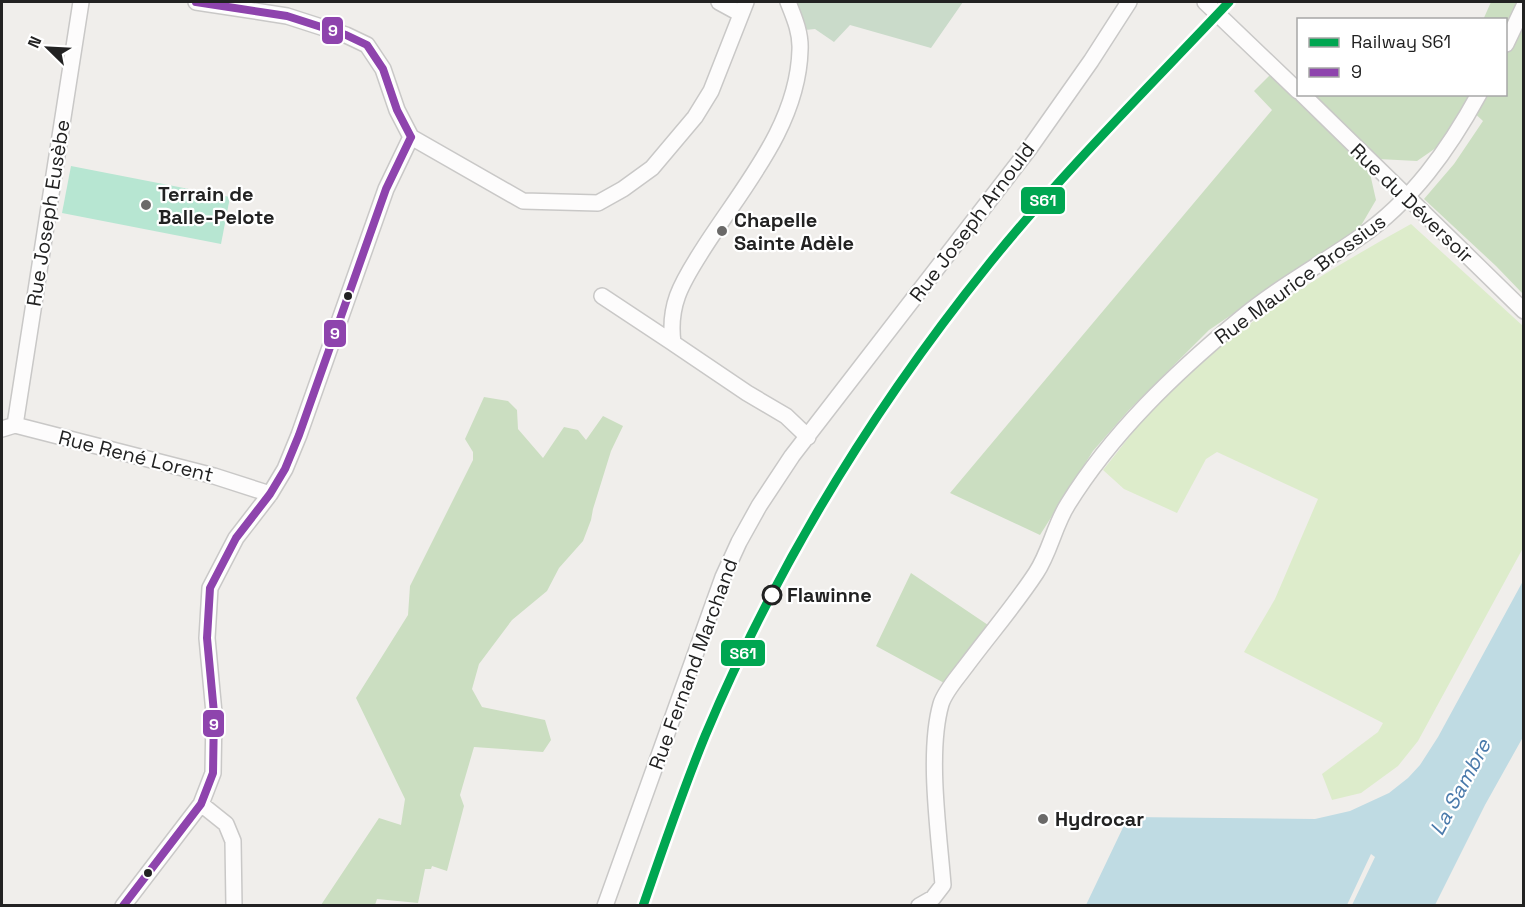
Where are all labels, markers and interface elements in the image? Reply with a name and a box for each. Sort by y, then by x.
line badge: 9 [321,16,344,45]
north arrow [18,18,78,78]
legend [1297,18,1507,96]
text: 9 [328,20,338,41]
text: Railway S61 [1351,30,1451,53]
text: N [23,33,47,51]
text: 9 [1351,60,1362,83]
street label: Rue Joseph Eusèbe [20,118,76,308]
street label: Rue Joseph Arnould [904,137,1040,307]
street label: Rue du Déversoir [1345,137,1479,269]
place label: Terrain de Balle-Pelote [158,181,275,230]
line badge: S61 [1020,186,1066,215]
text: S61 [1030,190,1056,211]
marker: Terrain de Balle-Pelote [139,198,153,212]
place label: Chapelle Sainte Adèle [734,207,854,256]
street label: Rue Maurice Brossius [1209,208,1391,350]
marker: Chapelle Sainte Adèle [715,224,729,238]
unlabelled marker [342,290,354,302]
line badge: 9 [323,319,347,348]
text: 9 [330,323,340,344]
street label: Rue René Lorent [56,424,216,488]
street label: Rue Fernand Marchand [643,555,743,773]
place label: Flawinne [787,582,872,608]
marker: Flawinne [762,585,782,605]
line badge: S61 [720,639,766,667]
text: S61 [730,643,756,664]
line badge: 9 [202,709,225,738]
text: 9 [209,714,219,735]
water label: La Sambre [1423,733,1497,840]
place label: Hydrocar [1055,806,1144,832]
marker: Hydrocar [1036,812,1050,826]
unlabelled marker [142,867,154,879]

